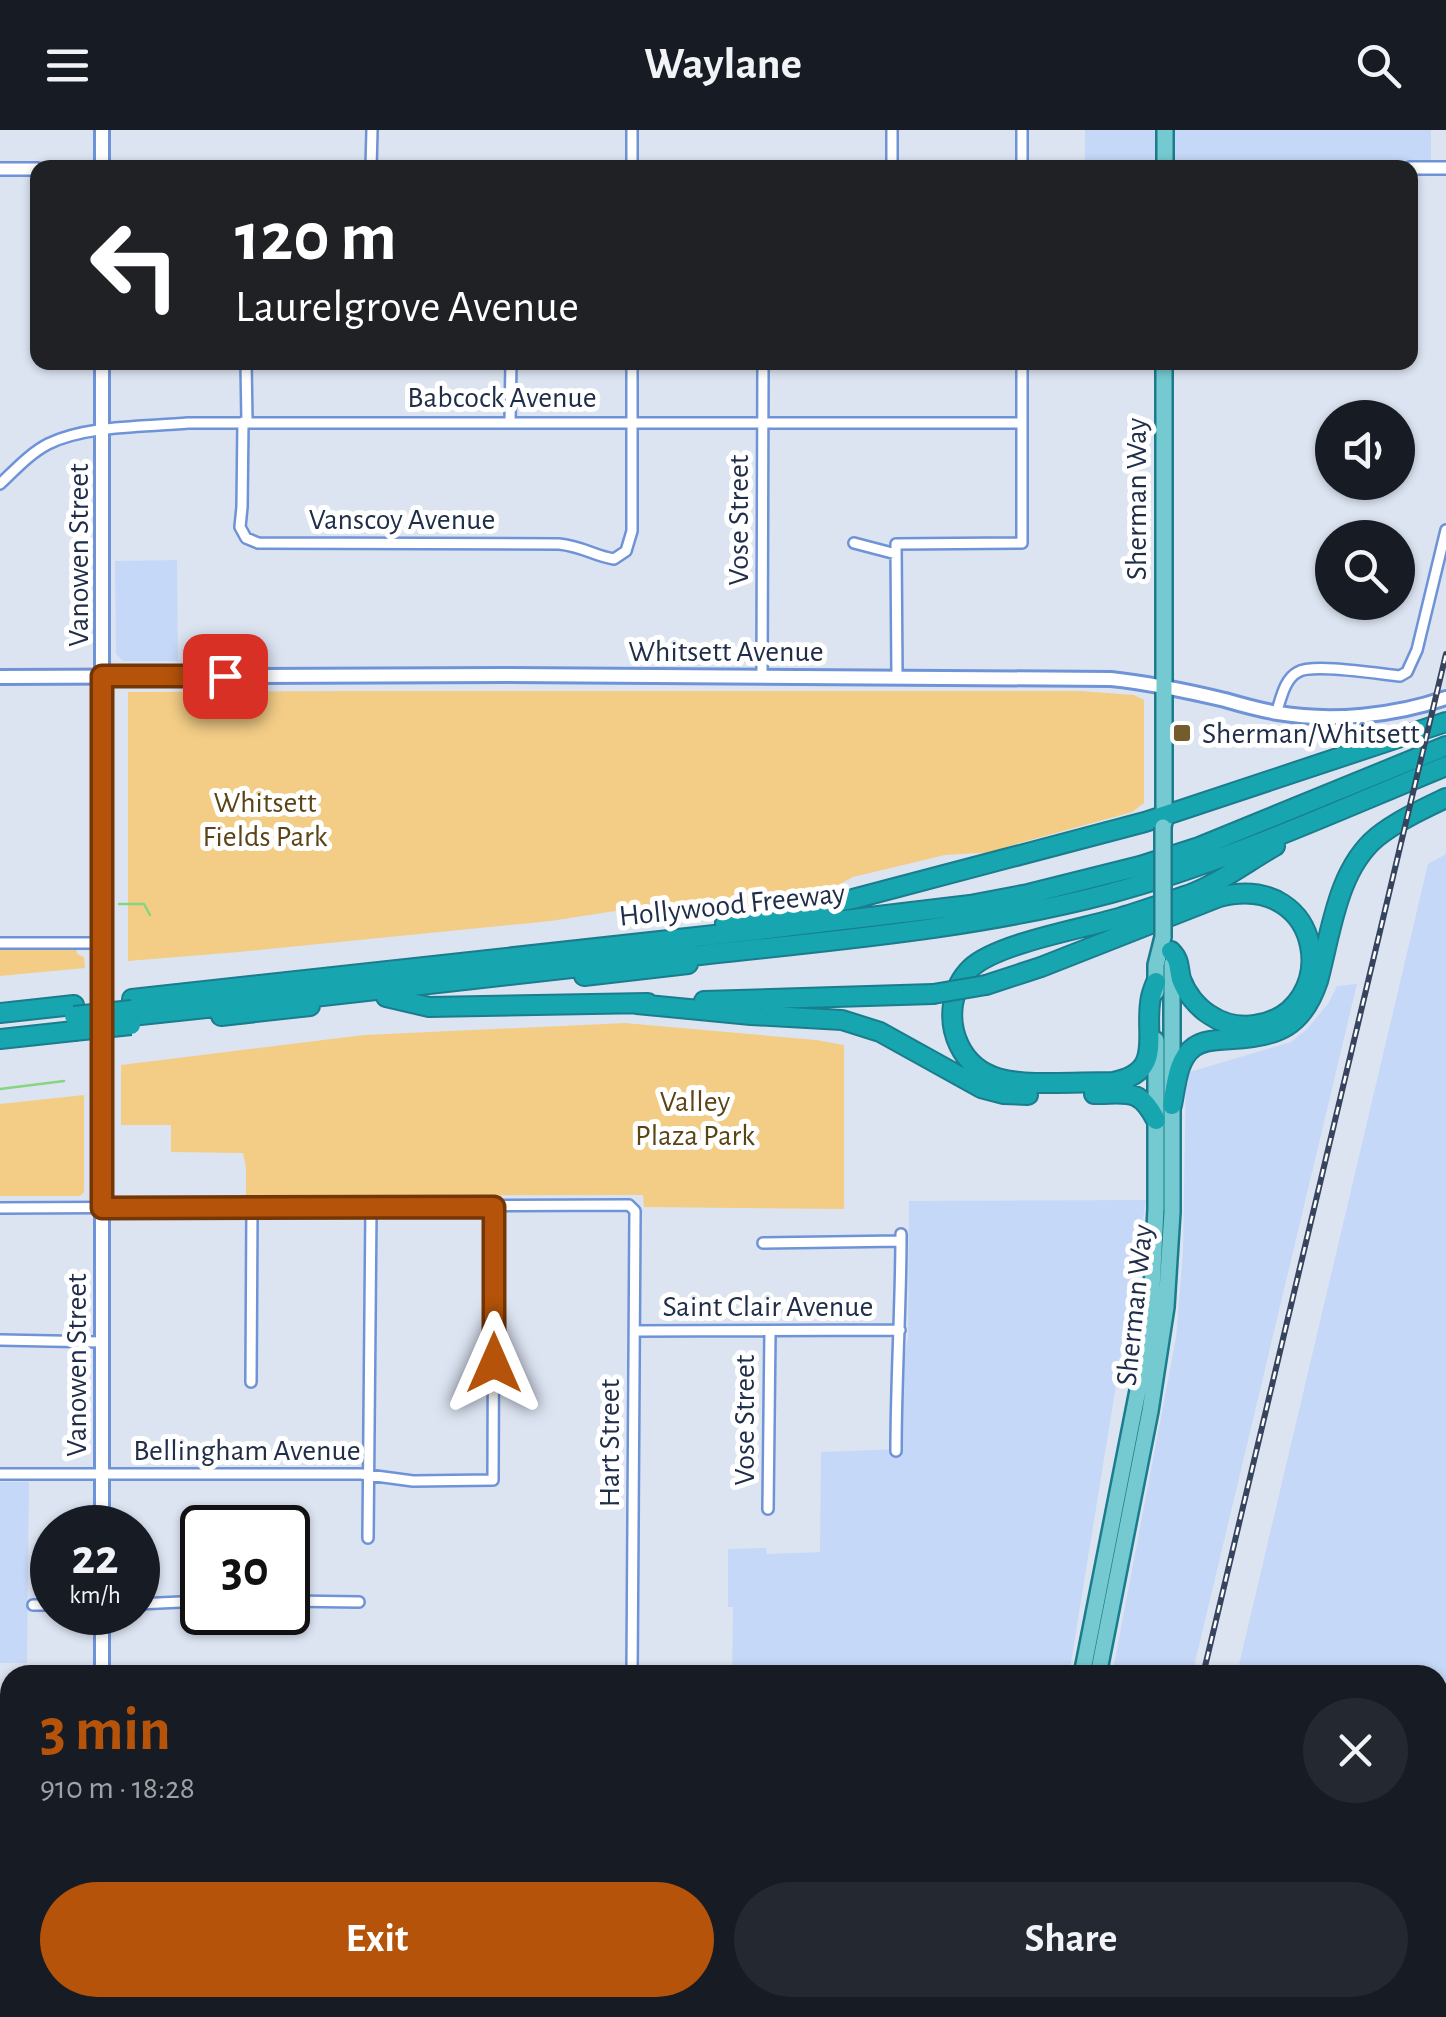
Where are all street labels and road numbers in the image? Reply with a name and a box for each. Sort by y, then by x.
street label: Babcock Avenue [407,383,597,413]
street label: Sherman Way [1122,418,1152,580]
street label: Vose Street [724,454,754,585]
street label: Vanowen Street [64,463,94,647]
street label: Vanscoy Avenue [309,505,495,535]
street label: Whitsett Avenue [628,637,824,667]
street label: Hollywood Freeway [618,878,847,932]
street label: Sherman Way [1112,1223,1158,1387]
street label: Vanowen Street [62,1273,92,1457]
street label: Saint Clair Avenue [663,1292,873,1322]
street label: Vose Street [730,1354,760,1485]
street label: Hart Street [595,1378,625,1507]
street label: Bellingham Avenue [133,1436,361,1466]

